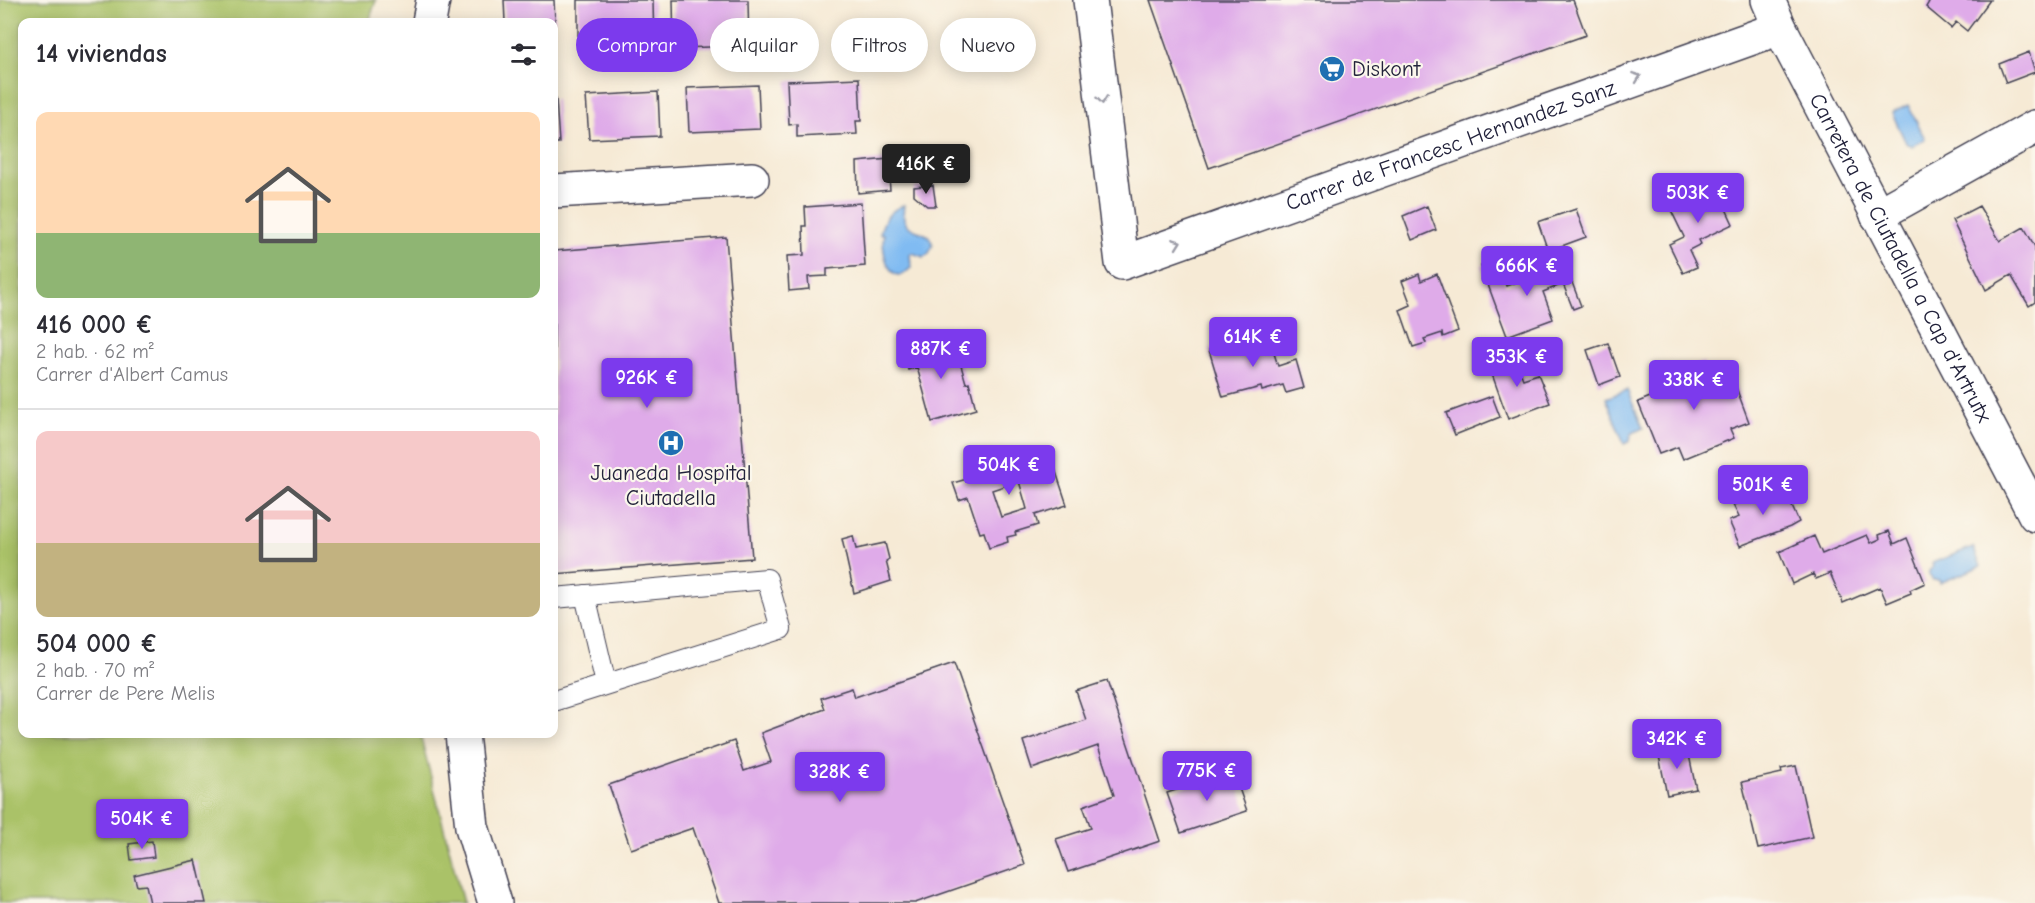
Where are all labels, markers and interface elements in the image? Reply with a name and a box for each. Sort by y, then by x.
chip: Comprar [576,18,698,72]
chip: Alquilar [710,18,819,72]
chip: Filtros [831,18,928,72]
chip: Nuevo [940,18,1036,72]
icon: filters [507,38,540,71]
text: 14 viviendas [36,39,167,69]
supermarket icon: Diskont [1317,54,1347,84]
place label: Diskont [1352,56,1421,82]
one-way arrow [1631,72,1642,85]
street label: Carrer de Francesc Hernandez Sanz [1282,75,1620,216]
street label: Carretera de Ciutadella a Cap d'Artrutx [1804,89,1997,427]
one-way arrow [1095,95,1108,104]
pin: 416K € [877,144,975,195]
icon: home [234,151,342,259]
text: 416K € [896,152,956,175]
pin: 503K € [1649,173,1747,224]
text: 503K € [1666,181,1730,204]
one-way arrow [1171,238,1182,251]
pin: 666K € [1478,246,1576,297]
text: 666K € [1495,254,1559,277]
text: 416 000 € [36,310,153,340]
pin: 614K € [1204,317,1302,368]
text: 614K € [1223,325,1283,348]
pin: 887K € [892,329,990,380]
text: 887K € [910,337,972,360]
pin: 353K € [1468,337,1566,388]
text: 2 hab. · 62 m² [36,340,154,363]
text: 353K € [1486,345,1548,368]
pin: 926K € [598,358,696,409]
pin: 338K € [1645,360,1743,411]
text: Carrer d'Albert Camus [36,363,228,386]
text: 926K € [615,366,679,389]
text: 338K € [1663,368,1725,391]
hospital icon: Juaneda Hospital Ciutadella [656,428,686,458]
pin: 504K € [960,445,1058,496]
text: 504K € [977,453,1041,476]
place label: Juaneda Hospital Ciutadella [590,460,752,511]
pin: 501K € [1714,465,1812,516]
icon: home [234,470,342,578]
text: 501K € [1732,473,1794,496]
text: 504 000 € [36,629,158,659]
text: 2 hab. · 70 m² [36,659,154,682]
text: Carrer de Pere Melis [36,682,215,705]
pin: 342K € [1628,719,1726,770]
text: 342K € [1646,727,1708,750]
pin: 775K € [1158,751,1256,802]
pin: 328K € [791,752,889,803]
text: 775K € [1177,759,1237,782]
text: 328K € [809,760,871,783]
pin: 504K € [93,799,191,850]
text: 504K € [110,807,174,830]

